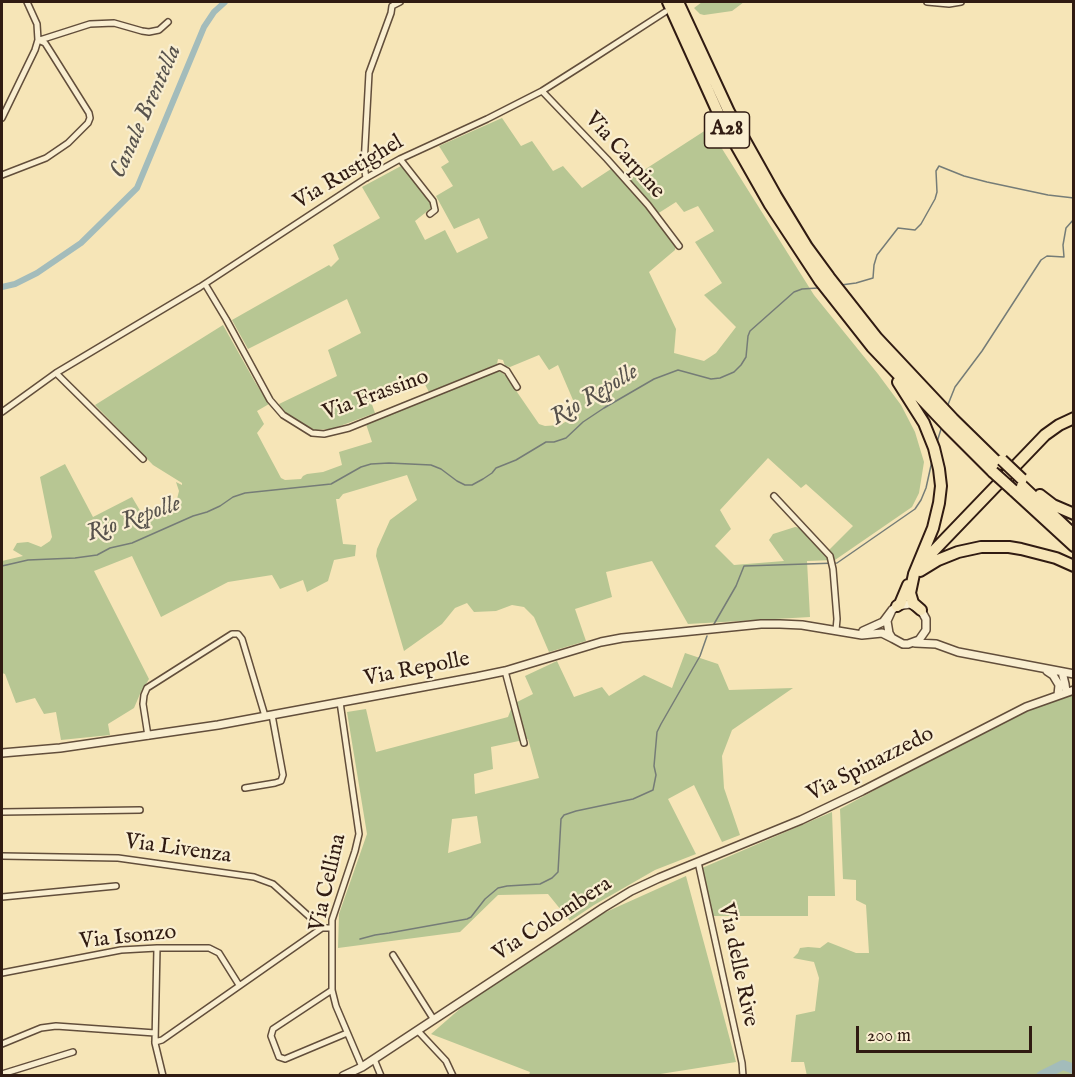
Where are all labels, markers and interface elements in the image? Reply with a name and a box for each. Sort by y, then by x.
water label: Canale Brentella [105,41,189,183]
street label: Via Carpine [578,107,670,205]
road number: A28 [704,112,750,148]
street label: Via Rustighel [289,130,409,216]
water label: Rio Repolle [546,359,644,433]
street label: Via Frassino [319,365,433,427]
water label: Rio Repolle [83,490,185,550]
street label: Via Repolle [362,647,472,693]
street label: Via Spinazzedo [803,722,939,808]
street label: Via Livenza [123,829,233,871]
street label: Via Cellina [305,832,353,934]
street label: Via Colombera [489,872,617,968]
street label: Via delle Rive [711,901,763,1029]
street label: Via Isonzo [78,920,178,956]
scale bar [859,1014,1034,1052]
text: 200 m [867,1025,911,1048]

